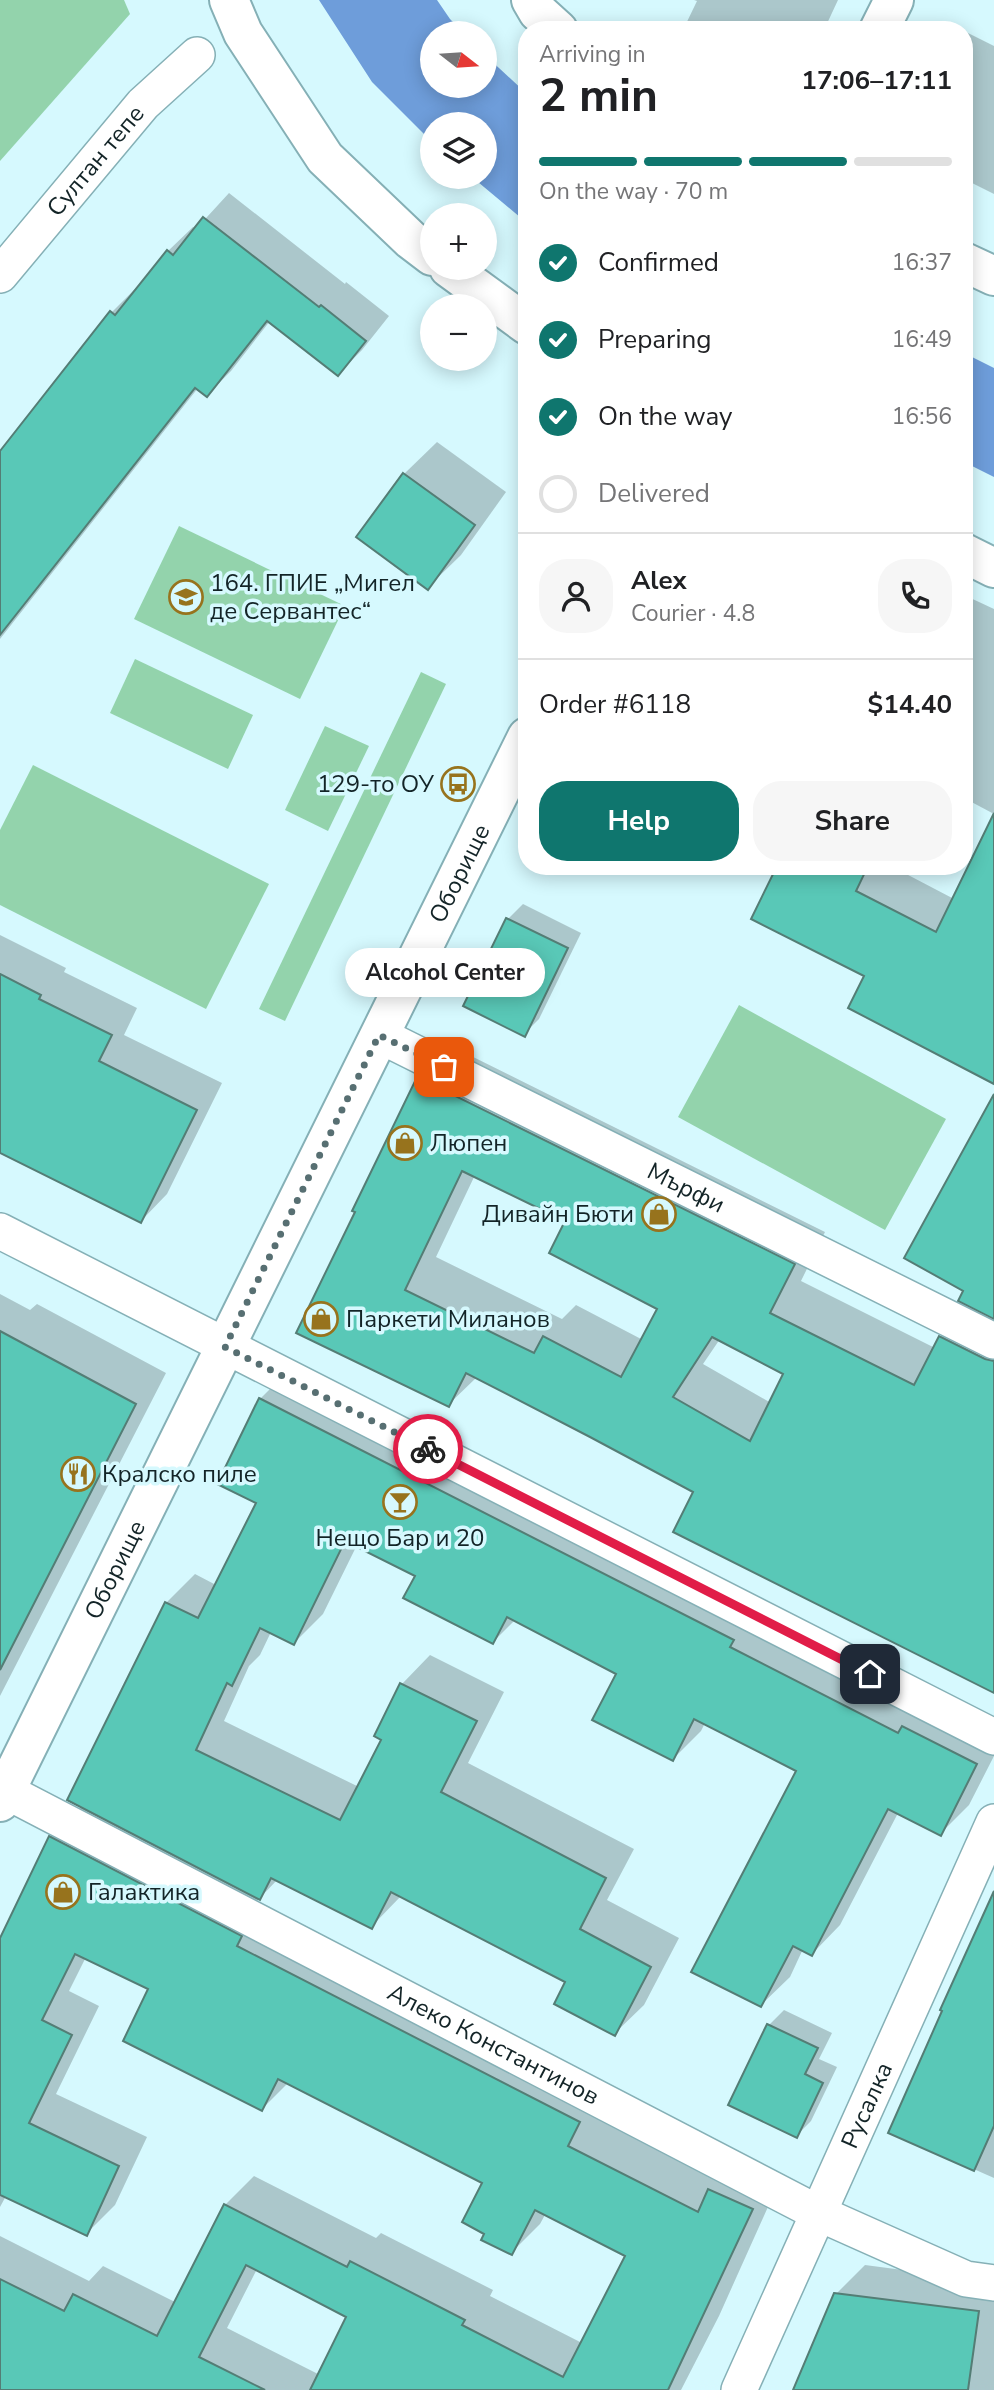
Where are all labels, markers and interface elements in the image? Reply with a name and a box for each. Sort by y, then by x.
north arrow [420,21,497,98]
map controls [420,21,497,371]
text: Arriving in [539,39,646,70]
text: 17:06–17:11 [801,63,952,98]
text: 2 min [539,64,658,127]
street label: Султан тепе [40,98,151,223]
button: layers [420,112,497,189]
text: On the way · 70 m [539,176,728,207]
button: + [420,203,497,280]
icon: check [539,244,577,282]
text: Confirmed [598,245,719,280]
text: 16:37 [892,247,952,278]
button: − [420,294,497,371]
icon: check [539,321,577,359]
text: Preparing [598,322,711,357]
text: 16:49 [892,324,952,355]
icon: check [539,398,577,436]
text: On the way [598,399,732,434]
text: 16:56 [892,401,952,432]
text: Delivered [598,476,710,511]
button: person [539,559,613,633]
button: phone [878,559,952,633]
text: Alex [631,563,687,598]
place label: 164. ГПИЕ „Мигел де Сервантес“ [210,567,415,627]
school or university icon: 164. ГПИЕ „Мигел де Сервантес“ [167,578,205,616]
text: Courier · 4.8 [631,598,755,629]
text: Order #6118 [539,687,691,722]
text: $14.40 [868,687,952,722]
bus stop icon: 129-то ОУ [439,765,477,803]
place label: 129-то ОУ [317,768,435,800]
button: Help [539,781,739,861]
button: Share [753,781,952,861]
street label: Оборище [421,819,497,928]
callout: Alcohol Center [344,948,544,997]
text: Alcohol Center [365,957,525,988]
pin [414,1037,474,1097]
icon: bag [425,1048,463,1086]
shop icon: Люпен [386,1124,424,1162]
place label: Люпен [430,1127,507,1159]
street label: Мърфи [642,1155,730,1221]
shop icon: Дивайн Бюти [640,1195,678,1233]
place label: Дивайн Бюти [482,1198,634,1230]
shop icon: Паркети Миланов [302,1300,340,1338]
place label: Паркети Миланов [346,1303,550,1335]
courier [393,1414,463,1484]
icon: bike [409,1430,447,1468]
restaurant icon: Кралско пиле [59,1455,97,1493]
place label: Кралско пиле [102,1458,257,1490]
bar icon: Нещо Бар и 20 [381,1483,419,1521]
street label: Оборище [77,1515,153,1625]
place label: Нещо Бар и 20 [316,1522,484,1554]
pin [840,1644,900,1704]
icon: home [851,1655,889,1693]
shop icon: Галактика [44,1873,82,1911]
place label: Галактика [88,1876,200,1908]
street label: Алеко Константинов [382,1976,605,2113]
street label: Русалка [833,2057,900,2154]

